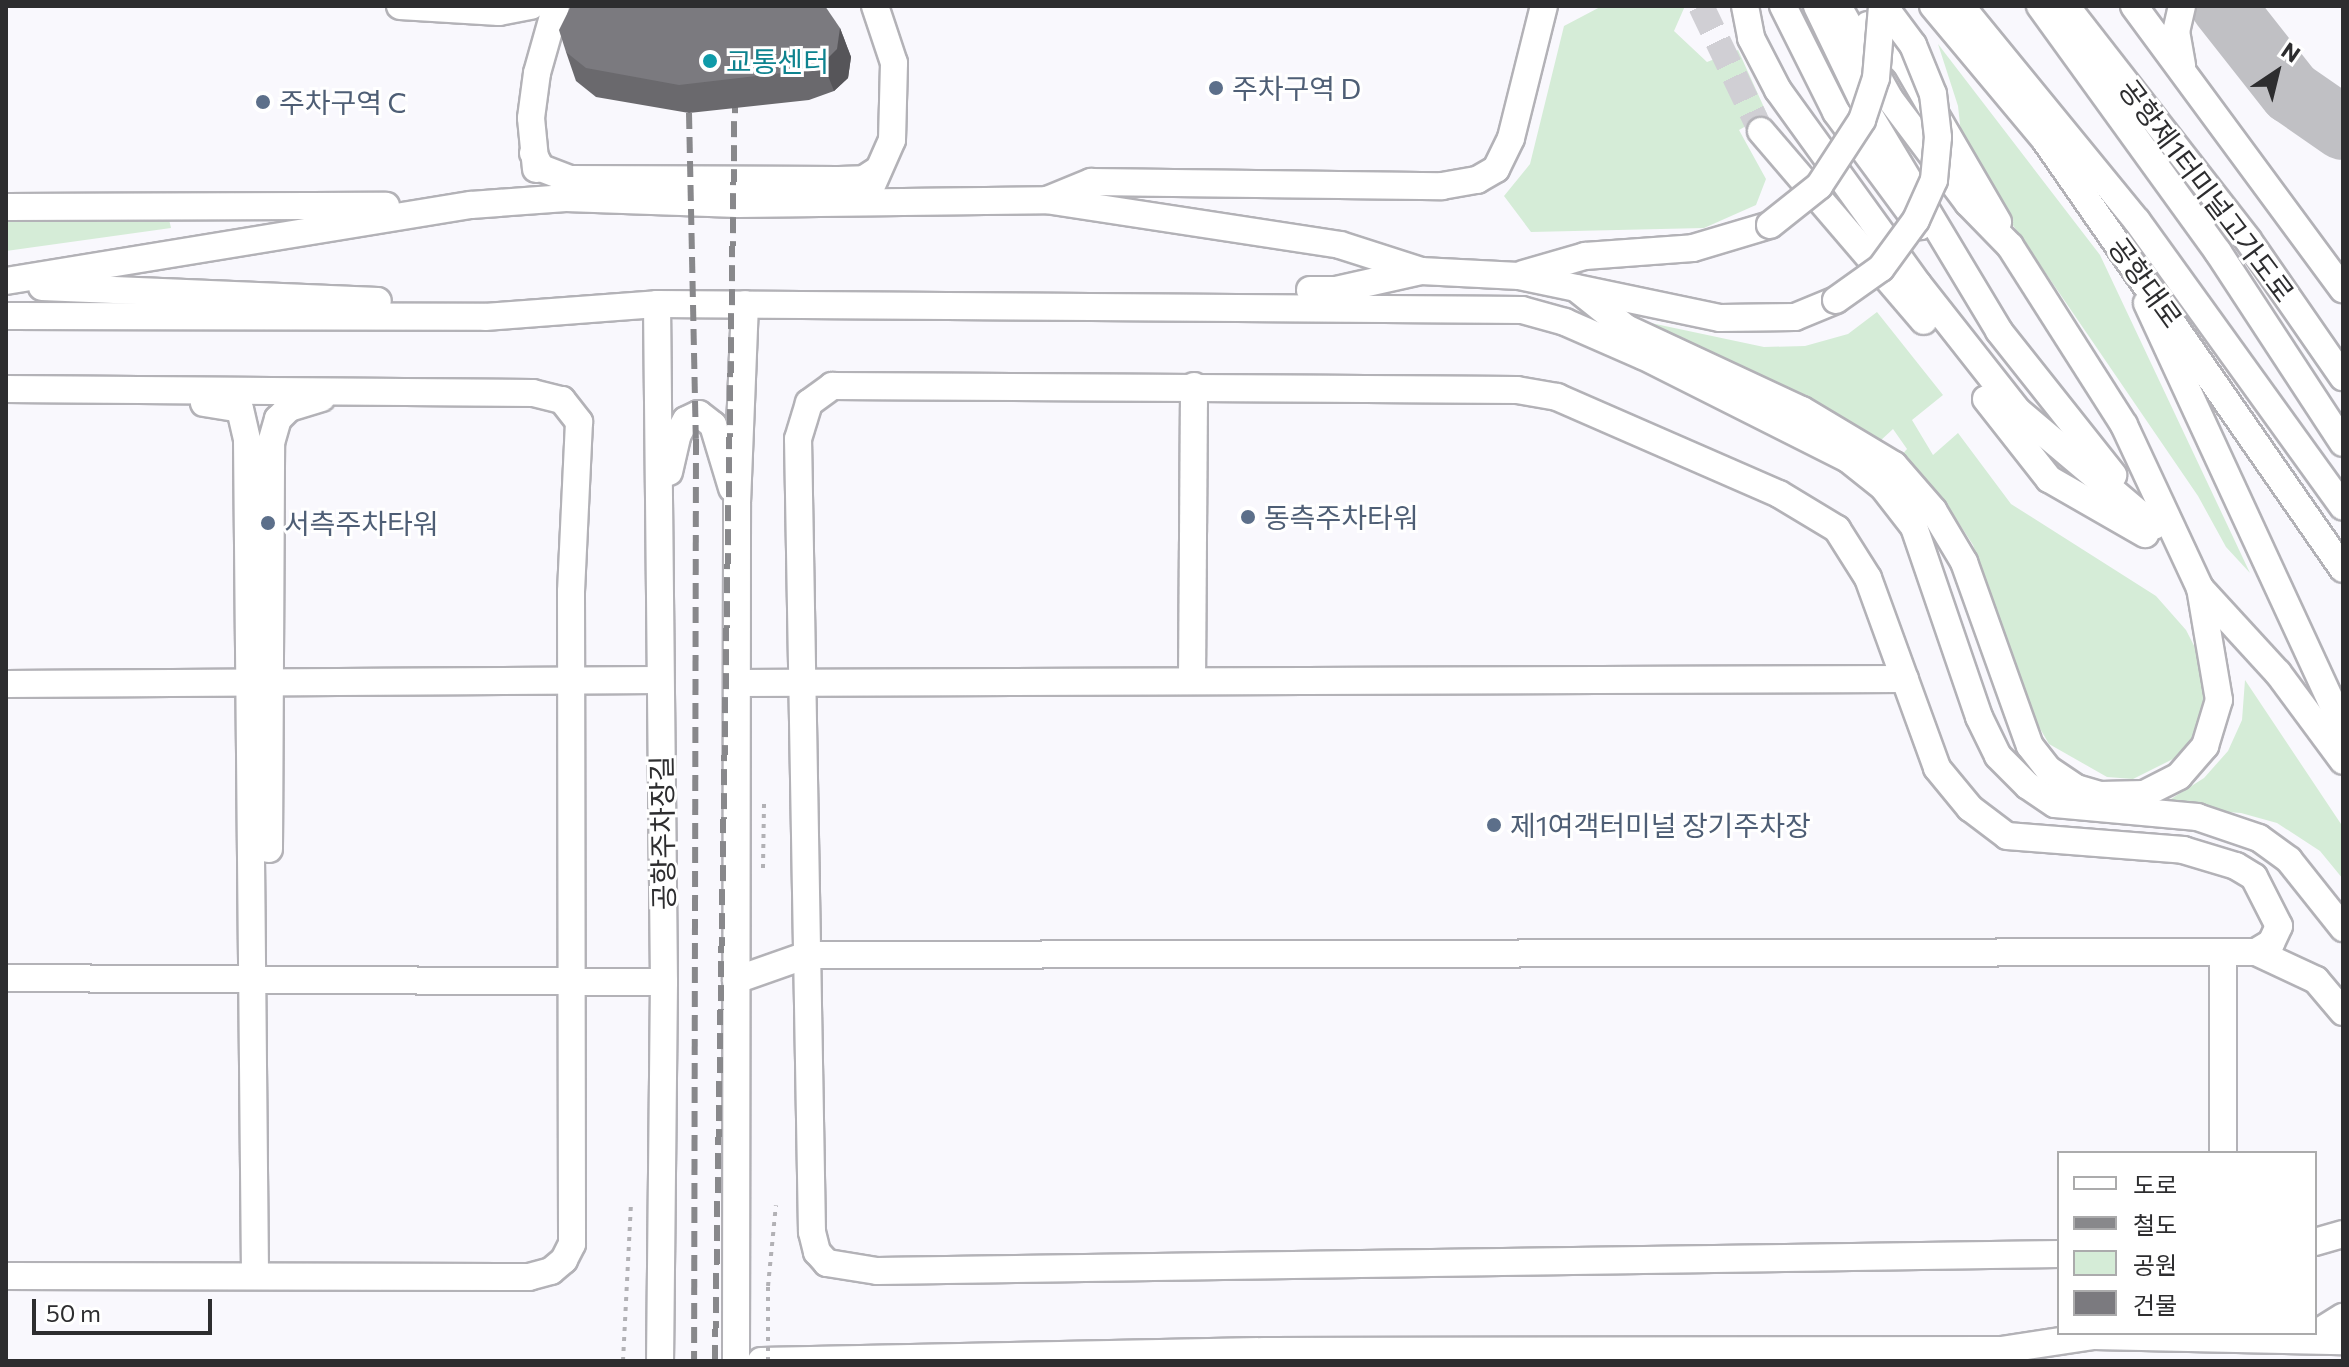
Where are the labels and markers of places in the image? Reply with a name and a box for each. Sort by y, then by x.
place label: 교통센터 [726,44,829,78]
marker: 교통센터 [701,52,719,70]
place label: 주차구역 D [1232,71,1361,105]
marker: 주차구역 D [1207,79,1225,97]
place label: 주차구역 C [279,85,407,119]
marker: 주차구역 C [254,93,272,111]
place label: 동측주차타워 [1264,500,1419,534]
place label: 서측주차타워 [284,506,439,540]
marker: 동측주차타워 [1239,508,1257,526]
marker: 서측주차타워 [259,514,277,532]
place label: 제1여객터미널 장기주차장 [1510,808,1811,842]
marker: 제1여객터미널 장기주차장 [1485,816,1503,834]

